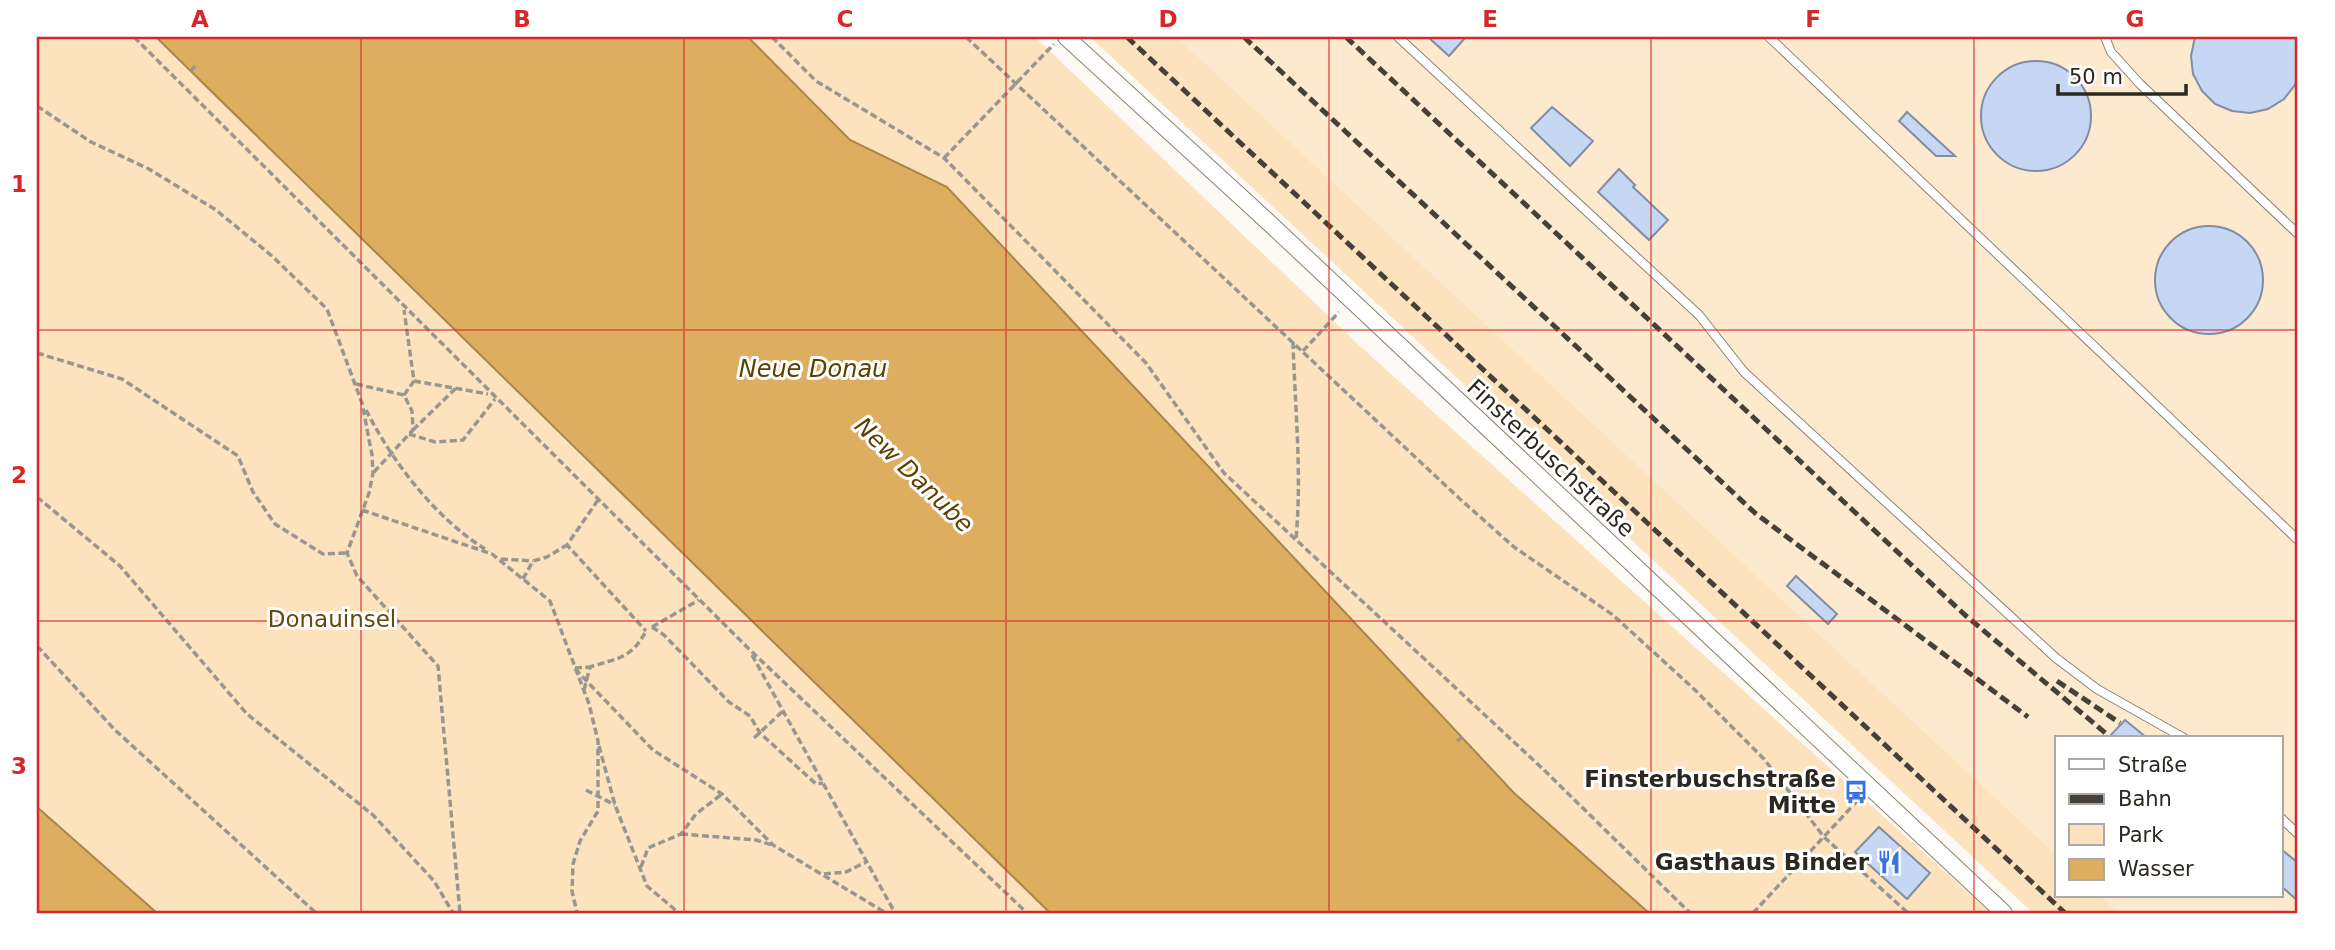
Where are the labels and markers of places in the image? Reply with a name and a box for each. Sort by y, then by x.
place label: Finsterbuschstraße Mitte [1584,766,1836,818]
bus stop icon: Finsterbuschstraße Mitte [1842,778,1870,806]
restaurant icon: Gasthaus Binder [1875,848,1903,876]
place label: Gasthaus Binder [1655,849,1870,875]

